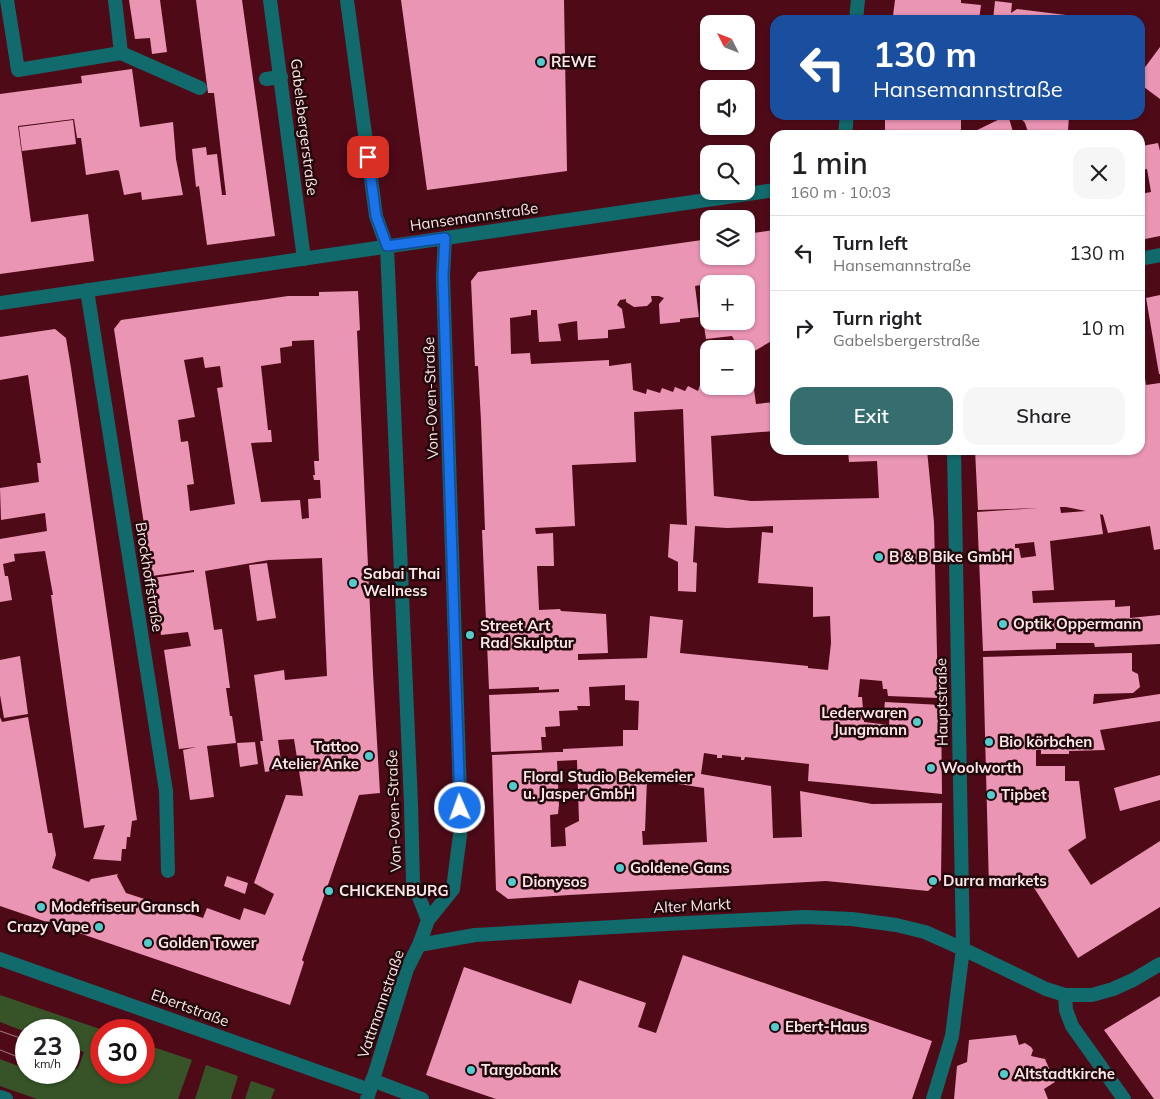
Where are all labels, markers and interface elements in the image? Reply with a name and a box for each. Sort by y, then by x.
north arrow [700,15,755,70]
map controls [700,15,755,395]
text: 130 m [873,32,977,76]
icon: left [790,35,855,100]
place label: REWE [551,52,596,71]
marker: REWE [535,56,547,68]
street label: Gabelsbergerstraße [287,57,322,197]
text: Hansemannstraße [873,75,1063,103]
button: sound [700,80,755,135]
pin [347,136,389,178]
icon: arrive [354,143,382,171]
text: 1 min [790,144,868,182]
button: search [700,145,755,200]
button: close [1073,147,1125,199]
text: 160 m · 10:03 [790,182,891,202]
street label: Hansemannstraße [409,198,539,235]
button: layers [700,210,755,265]
text: Turn left [833,231,908,255]
icon: left [790,239,818,267]
text: 130 m [1069,241,1125,265]
text: Hansemannstraße [833,255,971,275]
button: + [700,275,755,330]
text: Turn right [833,306,922,330]
icon: right [790,314,818,342]
text: 10 m [1081,316,1125,340]
text: Gabelsbergerstraße [833,330,980,350]
street label: Von-Oven-Straße [419,336,442,460]
button: − [700,340,755,395]
button: Exit [790,387,953,445]
button: Share [963,387,1125,445]
street label: Brockhoffstraße [131,521,168,633]
place label: B & B Bike GmbH [889,547,1013,566]
marker: B & B Bike GmbH [873,551,885,563]
place label: Sabai Thai Wellness [363,564,440,600]
marker: Sabai Thai Wellness [347,577,359,589]
place label: Optik Oppermann [1013,614,1141,633]
place label: Street Art Rad Skulptur [480,616,574,652]
marker: Optik Oppermann [997,618,1009,630]
marker: Street Art Rad Skulptur [464,629,476,641]
street label: Hauptstraße [931,658,952,746]
place label: Lederwaren Jungmann [821,703,907,739]
marker: Lederwaren Jungmann [911,716,923,728]
place label: Bio körbchen [999,732,1092,751]
marker: Bio körbchen [983,736,995,748]
place label: Tattoo Atelier Anke [271,737,359,773]
street label: Von-Oven-Straße [382,749,405,873]
marker: Tattoo Atelier Anke [363,750,375,762]
place label: Woolworth [941,758,1022,777]
marker: Woolworth [925,762,937,774]
place label: Floral Studio Bekemeier u. Jasper GmbH [523,767,693,803]
marker: Floral Studio Bekemeier u. Jasper GmbH [507,780,519,792]
position arrow [433,781,485,833]
place label: Tipbet [1001,785,1047,804]
marker: Tipbet [985,789,997,801]
place label: Goldene Gans [630,858,730,877]
marker: Goldene Gans [614,862,626,874]
place label: Durra markets [943,871,1047,890]
place label: Dionysos [522,872,587,891]
marker: Durra markets [927,875,939,887]
marker: Dionysos [506,876,518,888]
place label: CHICKENBURG [339,881,449,900]
marker: CHICKENBURG [323,885,335,897]
street label: Alter Markt [653,894,731,917]
place label: Modefriseur Gransch [51,897,200,916]
marker: Modefriseur Gransch [35,901,47,913]
place label: Crazy Vape [7,917,89,936]
marker: Crazy Vape [93,921,105,933]
place label: Golden Tower [158,933,257,952]
marker: Golden Tower [142,937,154,949]
street label: Vattmannstraße [353,947,408,1061]
street label: Ebertstraße [149,985,232,1030]
place label: Ebert-Haus [785,1017,867,1036]
speed limit sign: 30 [90,1019,155,1084]
marker: Ebert-Haus [769,1021,781,1033]
text: 23 [32,1030,63,1061]
text: km/h [34,1056,61,1071]
place label: Targobank [481,1060,559,1079]
marker: Targobank [465,1064,477,1076]
place label: Altstadtkirche [1014,1064,1115,1083]
marker: Altstadtkirche [998,1068,1010,1080]

